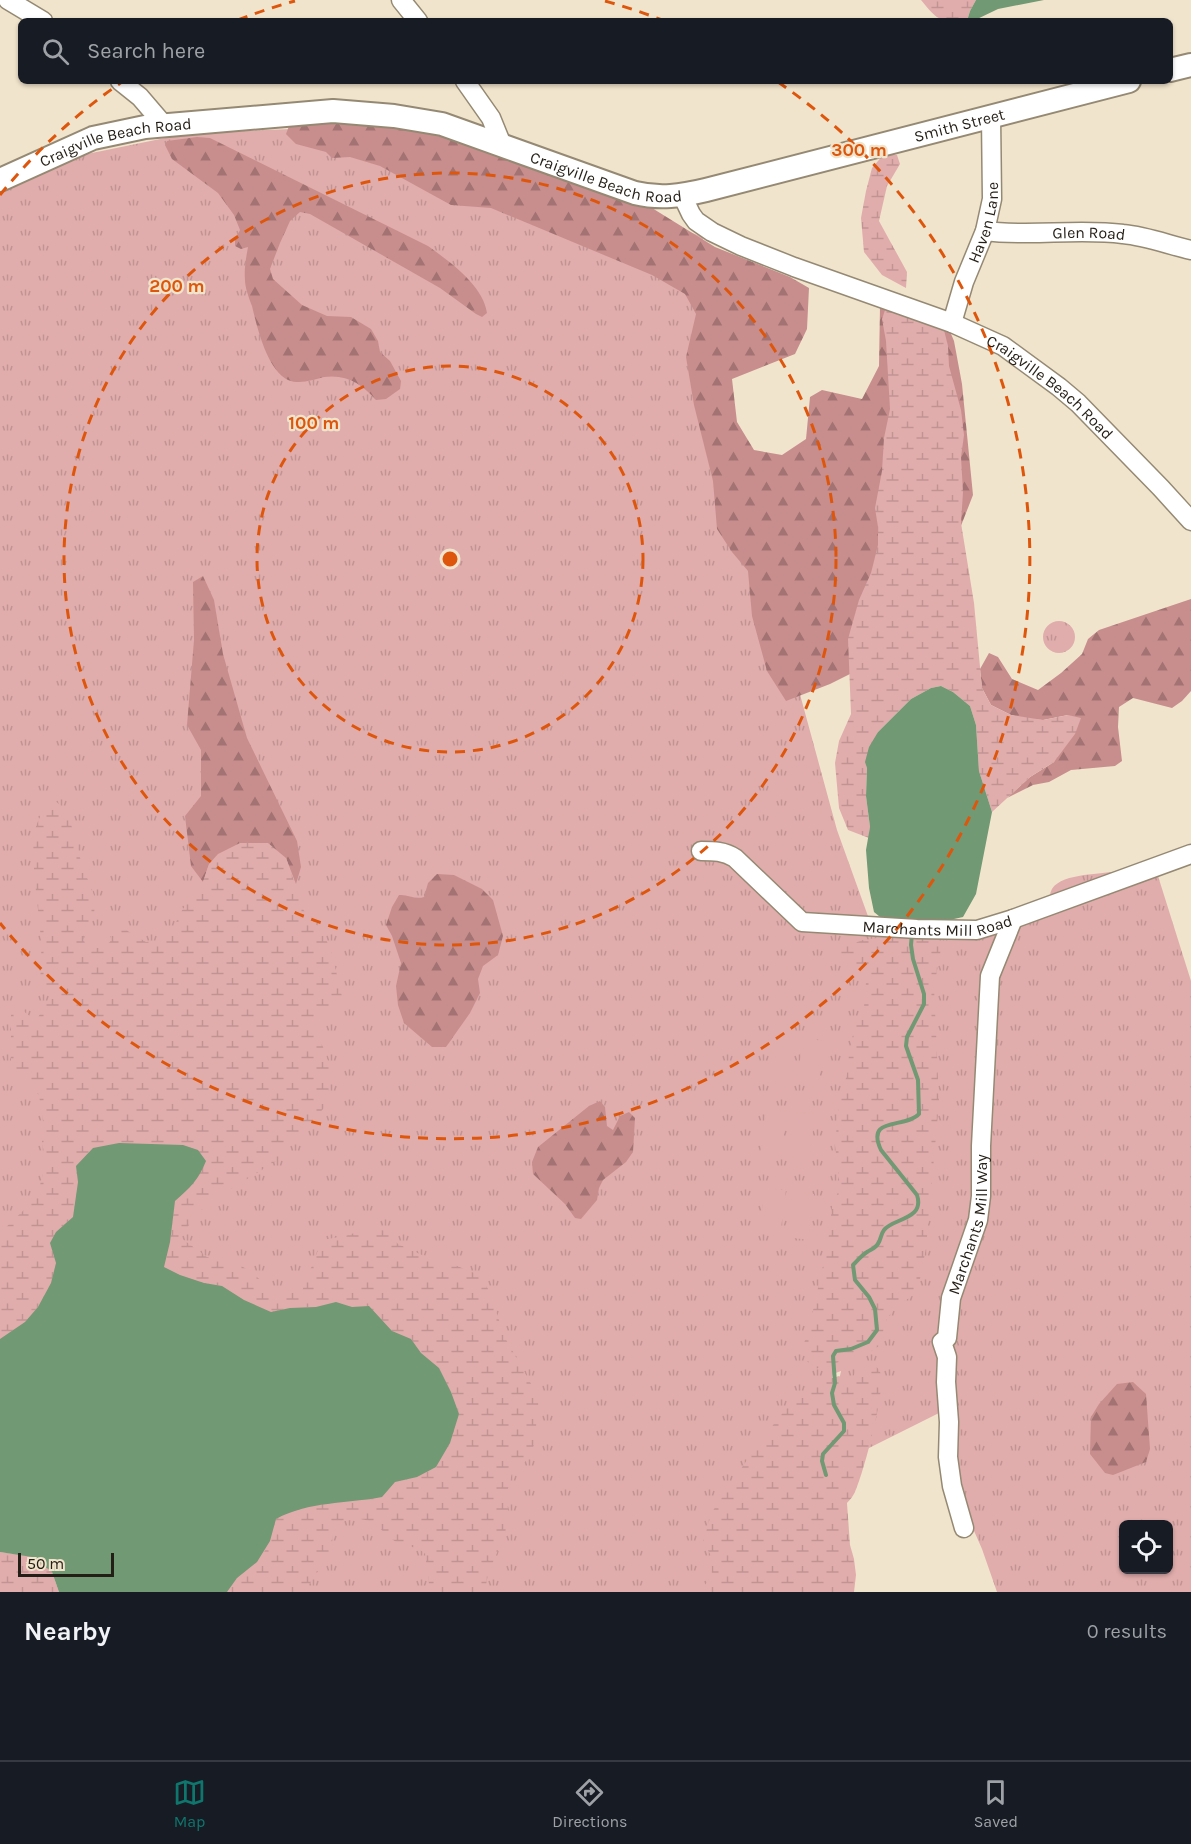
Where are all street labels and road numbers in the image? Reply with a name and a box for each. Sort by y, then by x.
street label: Smith Street [912,104,1007,146]
street label: Craigville Beach Road [36,114,192,170]
street label: Craigville Beach Road [528,147,683,206]
street label: Haven Lane [963,182,1002,266]
street label: Glen Road [1052,222,1127,244]
street label: Craigville Beach Road [984,330,1117,443]
street label: Marchants Mill Road [862,910,1014,939]
street label: Marchants Mill Way [943,1154,991,1297]

